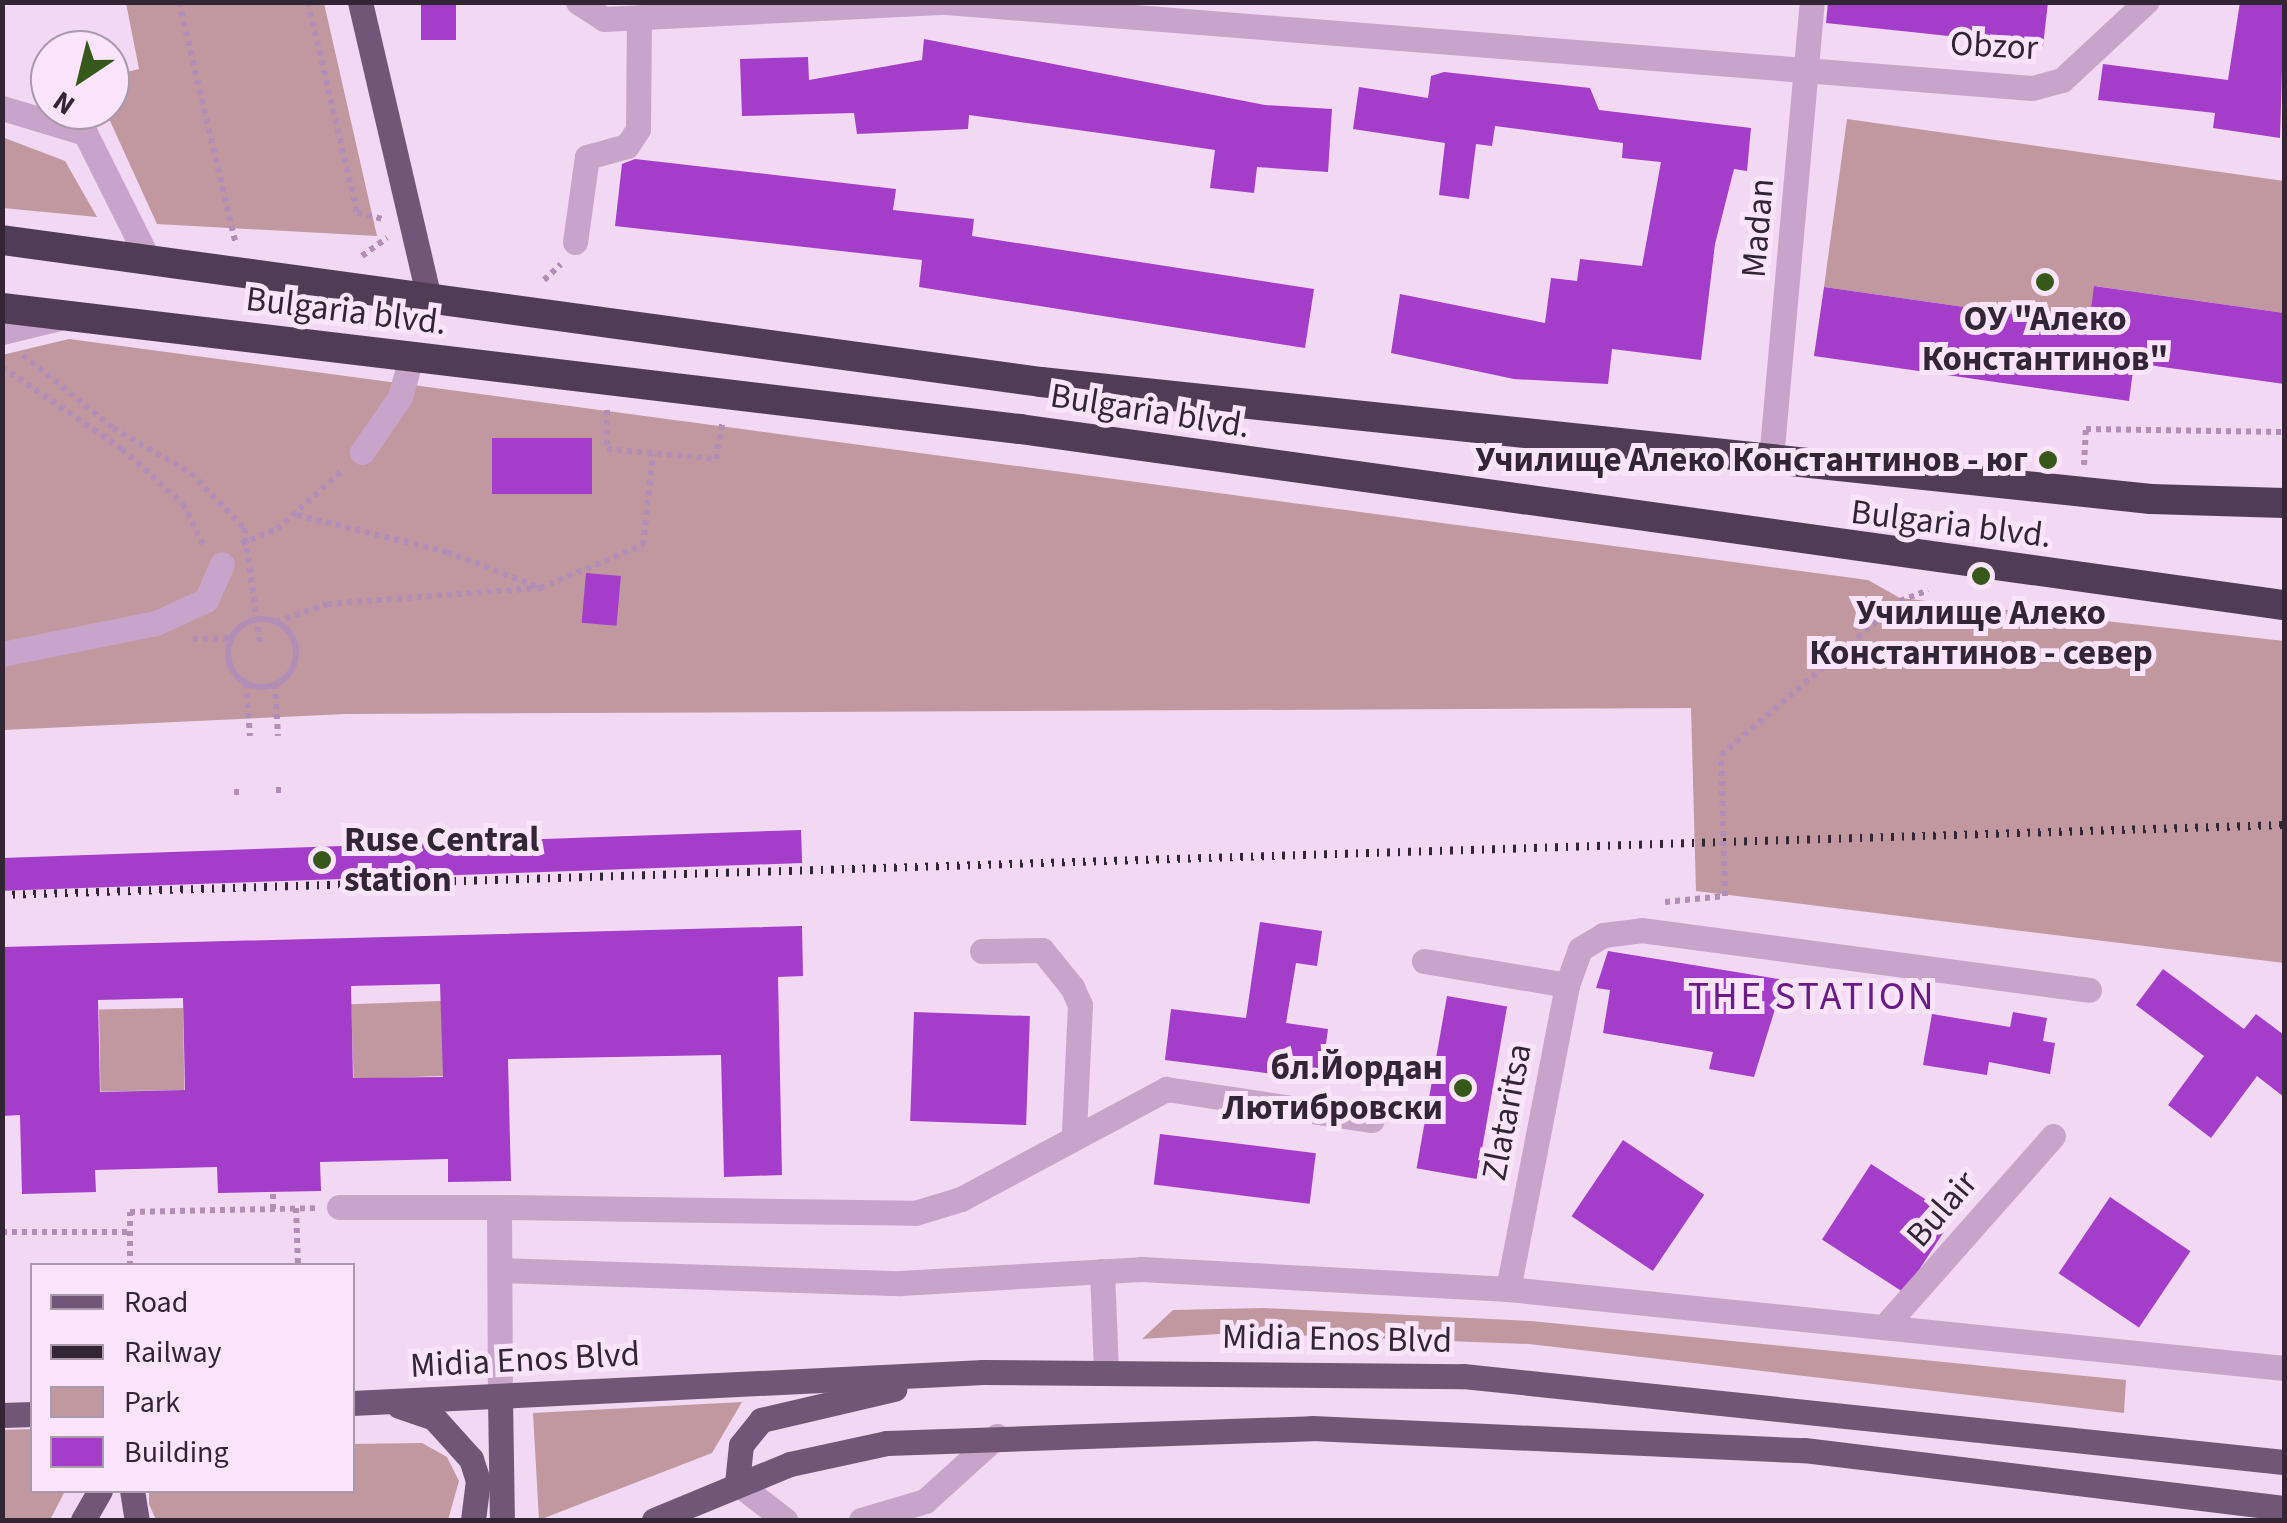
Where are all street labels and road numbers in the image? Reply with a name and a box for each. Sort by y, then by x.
street label: Obzor [1949,23,2039,69]
street label: Madan [1733,177,1783,279]
street label: Bulgaria blvd. [244,278,448,344]
street label: Bulgaria blvd. [1047,375,1253,447]
street label: Bulgaria blvd. [1849,491,2053,557]
street label: Zlataritsa [1473,1040,1541,1184]
street label: Bulair [1898,1162,1986,1256]
street label: Midia Enos Blvd [1222,1316,1452,1362]
street label: Midia Enos Blvd [409,1333,641,1387]

